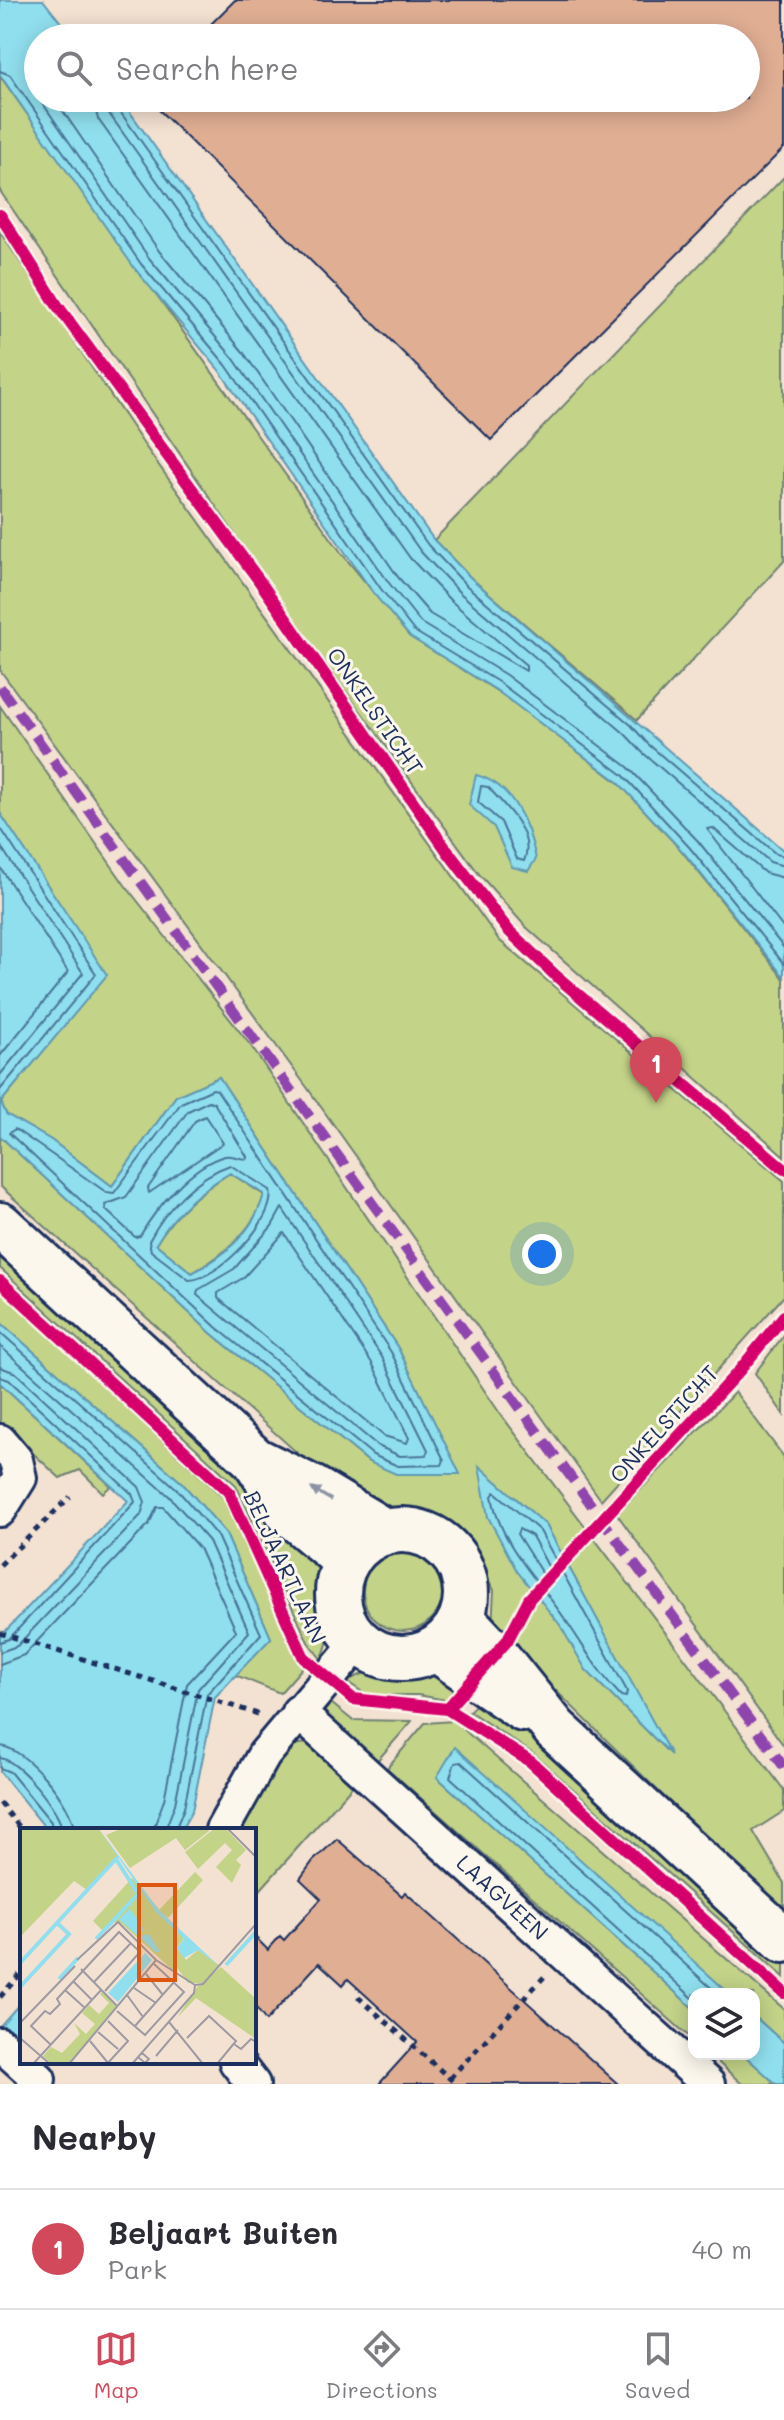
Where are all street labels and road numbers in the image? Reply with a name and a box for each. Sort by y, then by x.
street label: ONKELSTICHT [321,641,430,780]
street label: ONKELSTICHT [603,1359,724,1489]
street label: BELJAARTLAAN [237,1486,333,1648]
street label: LAAGVEEN [451,1848,555,1946]

